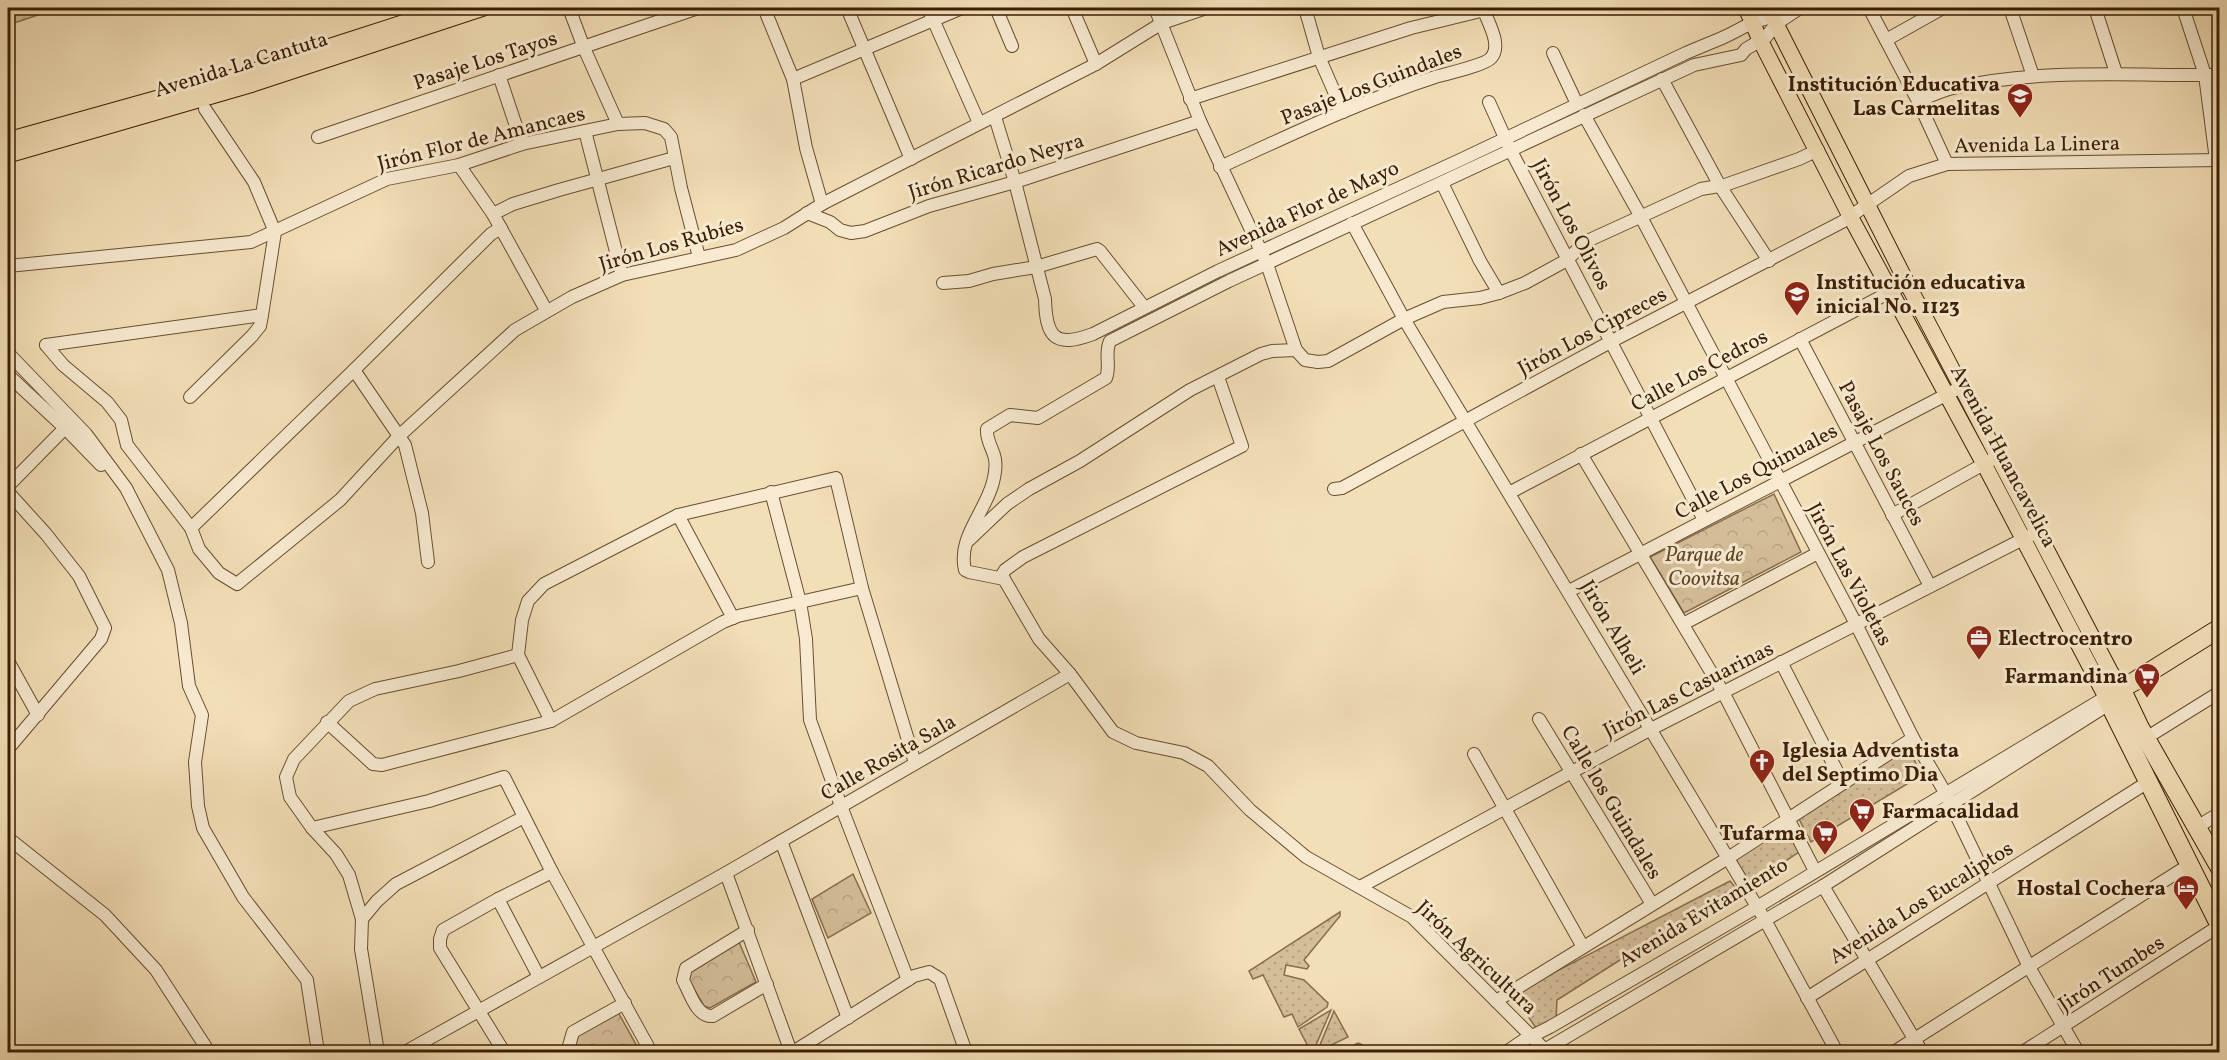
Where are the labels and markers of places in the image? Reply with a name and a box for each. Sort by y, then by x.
place label: Institución Educativa Las Carmelitas [1788,71,2000,124]
school or university icon: Institución Educativa Las Carmelitas [2005,81,2035,119]
place label: Institución educativa inicial No. 1123 [1816,269,2026,322]
school or university icon: Institución educativa inicial No. 1123 [1782,279,1812,317]
office icon: Electrocentro [1964,623,1994,661]
place label: Electrocentro [1998,625,2133,654]
supermarket icon: Farmandina [2132,661,2162,699]
place label: Farmandina [2005,663,2128,692]
place label: Iglesia Adventista del Septimo Dia [1782,737,1959,790]
church icon: Iglesia Adventista del Septimo Dia [1747,747,1777,785]
supermarket icon: Farmacalidad [1847,796,1877,834]
place label: Farmacalidad [1882,798,2019,827]
supermarket icon: Tufarma [1810,818,1840,856]
place label: Tufarma [1720,820,1806,849]
hotel icon: Hostal Cochera [2171,873,2201,911]
place label: Hostal Cochera [2017,875,2166,904]

